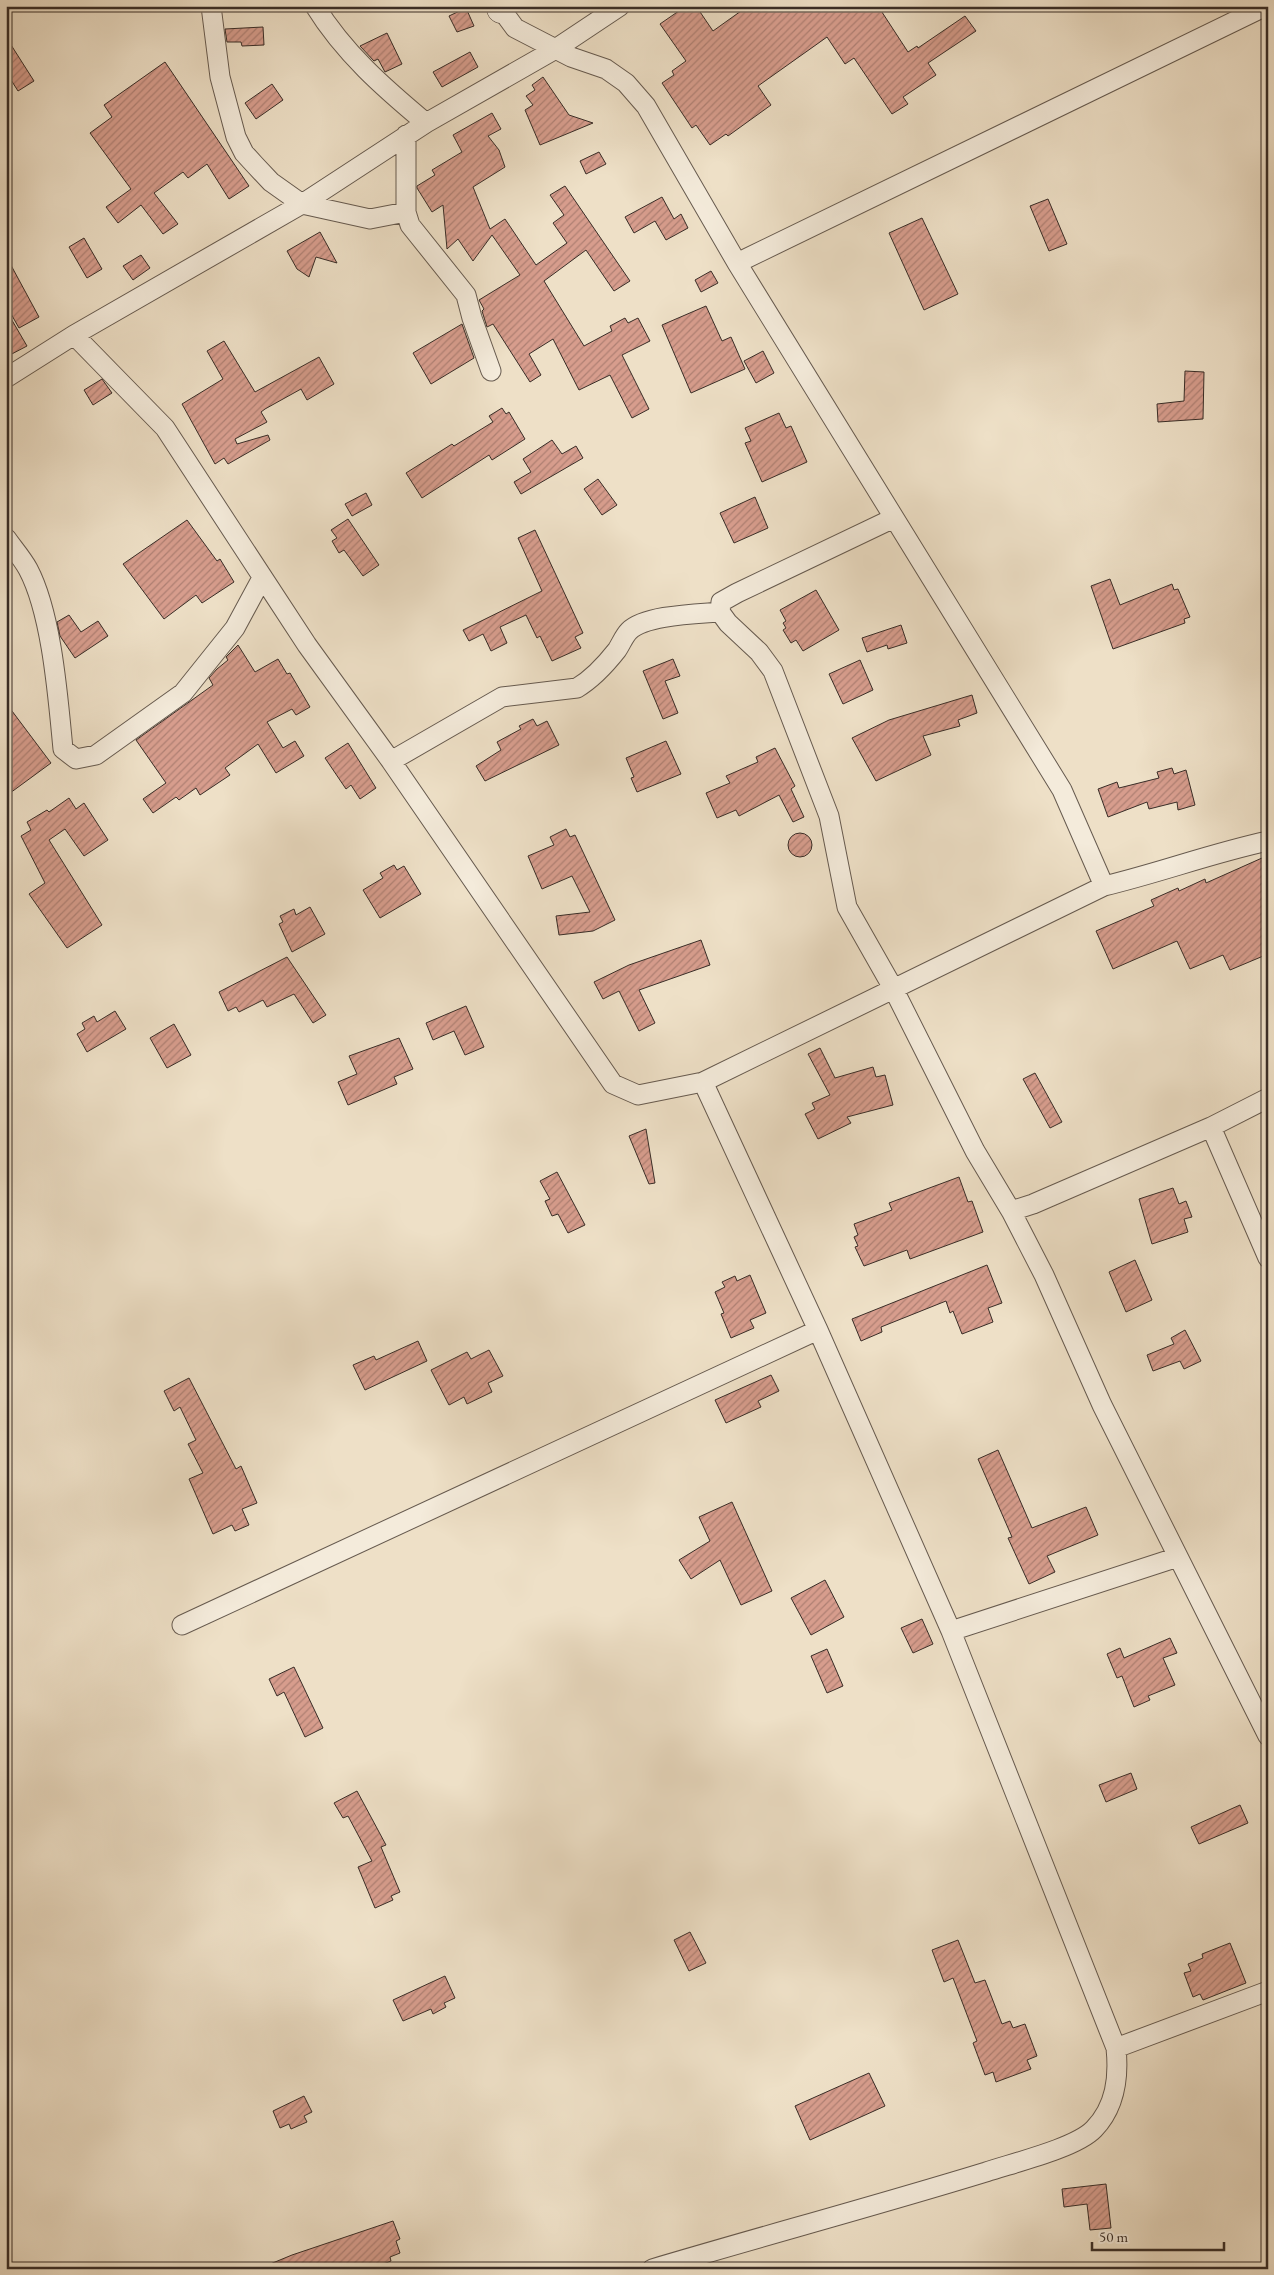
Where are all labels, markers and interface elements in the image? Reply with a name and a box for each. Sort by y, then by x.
scale bar [1092,2220,1224,2252]
text: 50 m [1099,2227,1128,2246]

